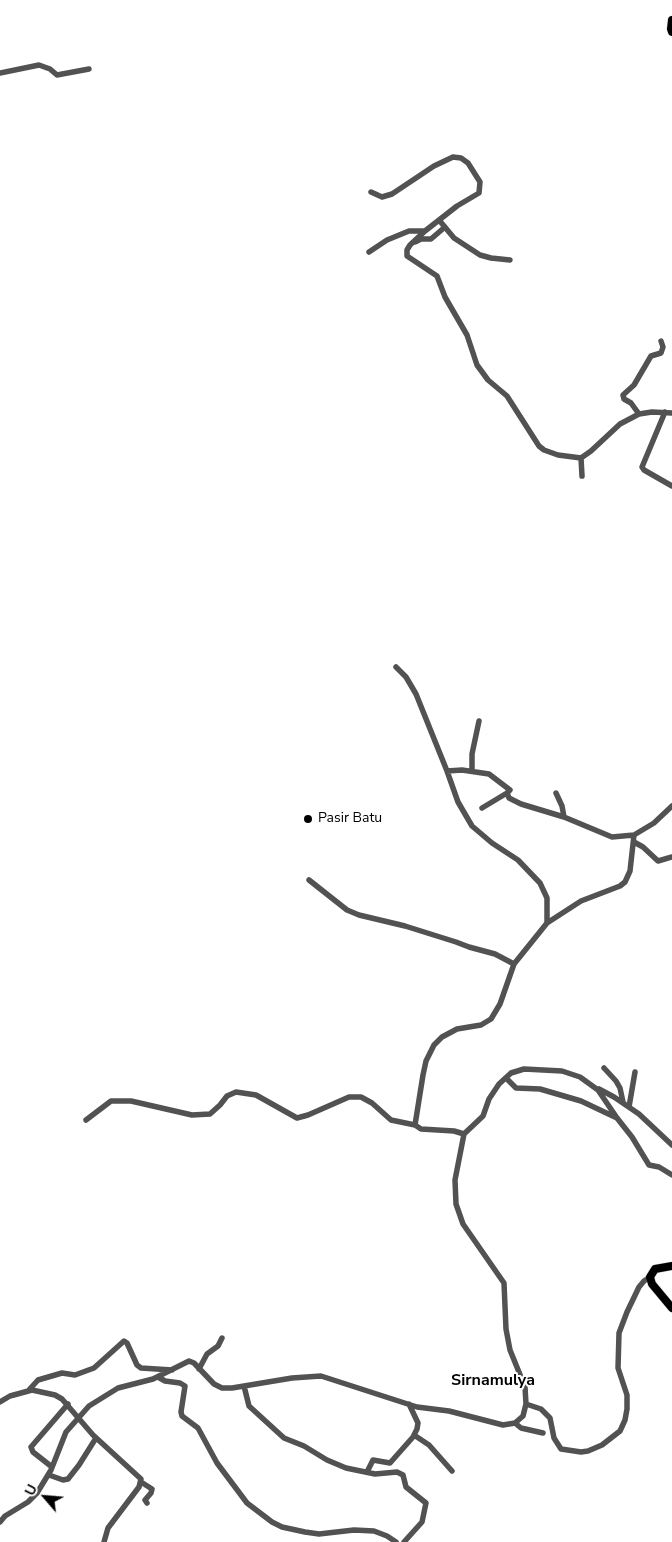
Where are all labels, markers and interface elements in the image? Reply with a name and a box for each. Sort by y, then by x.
place label: Pasir Batu [318,811,382,827]
marker: Pasir Batu [302,813,314,825]
district label: Sirnamulya [451,1371,535,1391]
north arrow [20,1472,70,1522]
text: U [20,1481,42,1499]

